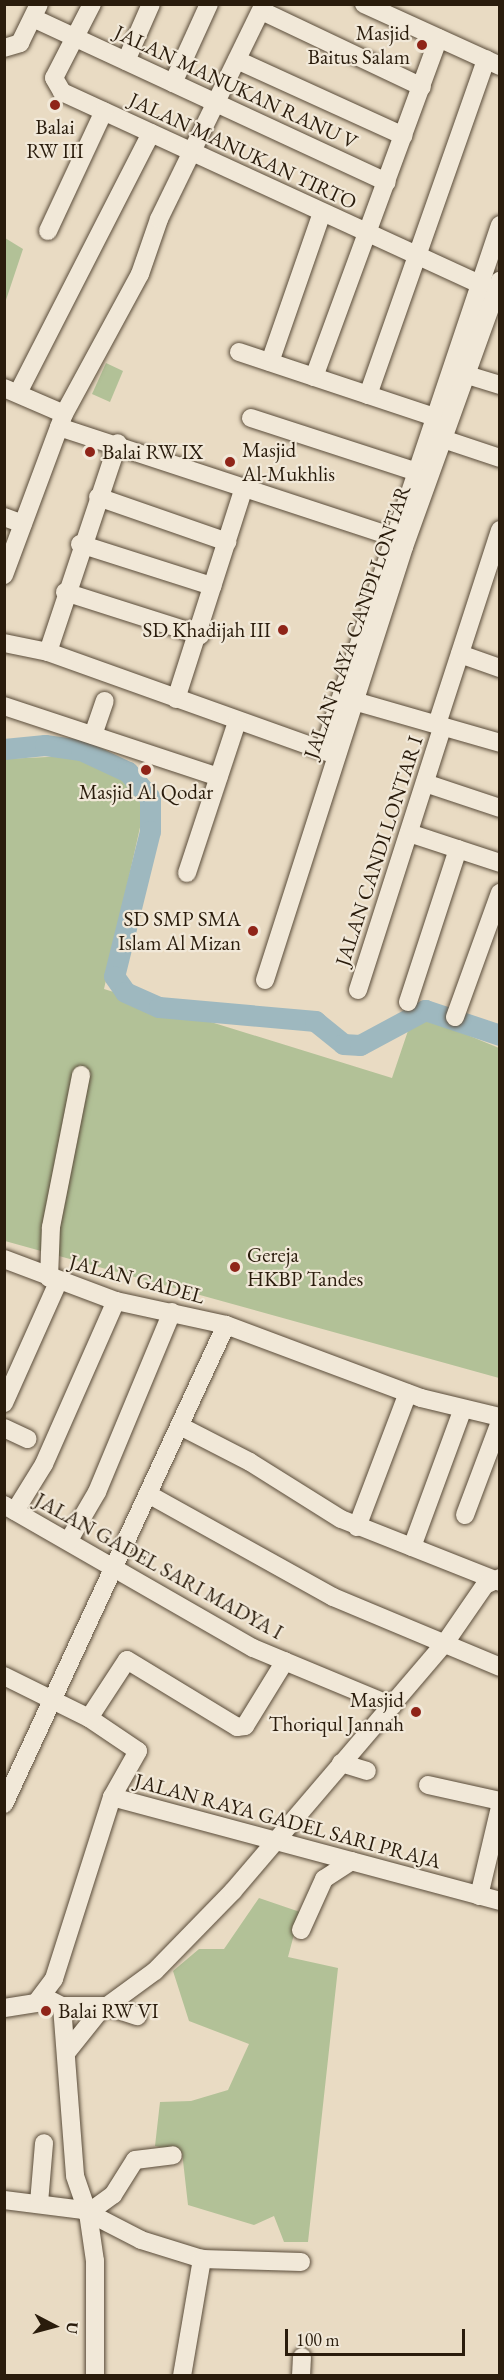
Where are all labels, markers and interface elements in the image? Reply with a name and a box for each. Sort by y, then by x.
street label: JALAN MANUKAN RANU V [110,20,362,154]
place label: Masjid Baitus Salam [308,20,410,70]
marker: Masjid Baitus Salam [415,38,429,52]
street label: JALAN MANUKAN TIRTO [125,87,361,215]
marker: Balai RW III [48,98,62,112]
place label: Balai RW III [26,114,84,164]
place label: Masjid Al-Mukhlis [242,437,335,487]
place label: Balai RW IX [102,439,203,465]
marker: Balai RW IX [83,445,97,459]
marker: Masjid Al-Mukhlis [223,455,237,469]
street label: JALAN RAYA CANDI LONTAR [298,482,416,762]
place label: SD Khadijah III [142,617,271,643]
marker: SD Khadijah III [276,623,290,637]
street label: JALAN CANDI LONTAR I [330,733,428,969]
marker: Masjid Al Qodar [139,763,153,777]
place label: Masjid Al Qodar [79,779,213,805]
place label: SD SMP SMA Islam Al Mizan [118,906,241,956]
marker: SD SMP SMA Islam Al Mizan [246,924,260,938]
place label: Gereja HKBP Tandes [247,1242,363,1292]
street label: JALAN GADEL [67,1249,207,1309]
marker: Gereja HKBP Tandes [228,1260,242,1274]
street label: JALAN GADEL SARI MADYA I [31,1487,287,1645]
place label: Masjid Thoriqul Jannah [268,1687,404,1737]
marker: Masjid Thoriqul Jannah [409,1705,423,1719]
street label: JALAN RAYA GADEL SARI PRAJA [132,1768,444,1874]
place label: Balai RW VI [58,1998,159,2024]
marker: Balai RW VI [39,2004,53,2018]
north arrow [24,2296,84,2356]
scale bar [288,2317,468,2355]
text: U [61,2321,83,2335]
text: 100 m [296,2328,340,2351]

